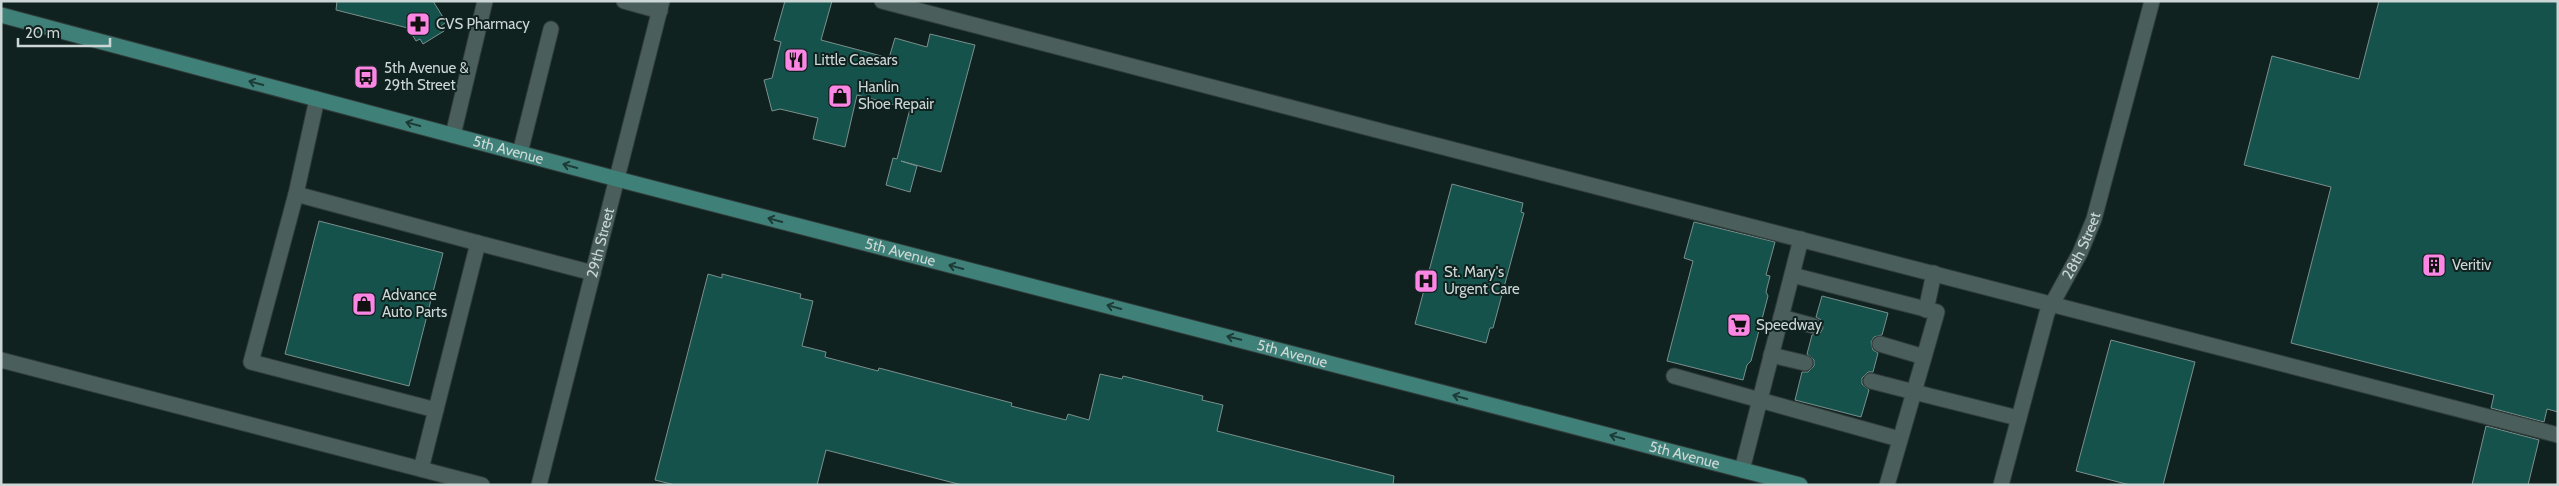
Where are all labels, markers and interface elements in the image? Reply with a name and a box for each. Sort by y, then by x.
pharmacy icon: CVS Pharmacy [405,11,431,37]
scale bar [18,15,110,47]
place label: CVS Pharmacy [436,15,530,33]
text: 20 m [25,24,60,42]
restaurant icon: Little Caesars [783,47,809,73]
place label: Little Caesars [814,51,898,69]
place label: 5th Avenue & 29th Street [384,59,469,94]
bus stop icon: 5th Avenue & 29th Street [353,64,379,90]
one-way arrow [249,77,265,87]
place label: Hanlin Shoe Repair [858,78,934,113]
shop icon: Hanlin Shoe Repair [827,83,853,109]
one-way arrow [406,119,422,129]
street label: 5th Avenue [471,132,546,168]
one-way arrow [563,161,579,171]
street label: 29th Street [583,206,618,280]
street label: 28th Street [2058,210,2104,282]
one-way arrow [767,214,783,224]
street label: 5th Avenue [863,234,938,270]
building icon: Veritiv [2421,252,2447,278]
place label: Veritiv [2452,256,2492,274]
one-way arrow [949,261,965,271]
place label: St. Mary's Urgent Care [1444,263,1520,298]
hospital icon: St. Mary's Urgent Care [1413,268,1439,294]
place label: Advance Auto Parts [382,286,447,321]
shop icon: Advance Auto Parts [351,291,377,317]
one-way arrow [1106,302,1122,311]
supermarket icon: Speedway [1726,312,1752,338]
place label: Speedway [1756,316,1822,334]
one-way arrow [1227,333,1243,342]
street label: 5th Avenue [1255,336,1330,372]
one-way arrow [1452,391,1468,401]
one-way arrow [1609,432,1625,442]
street label: 5th Avenue [1647,437,1722,473]

